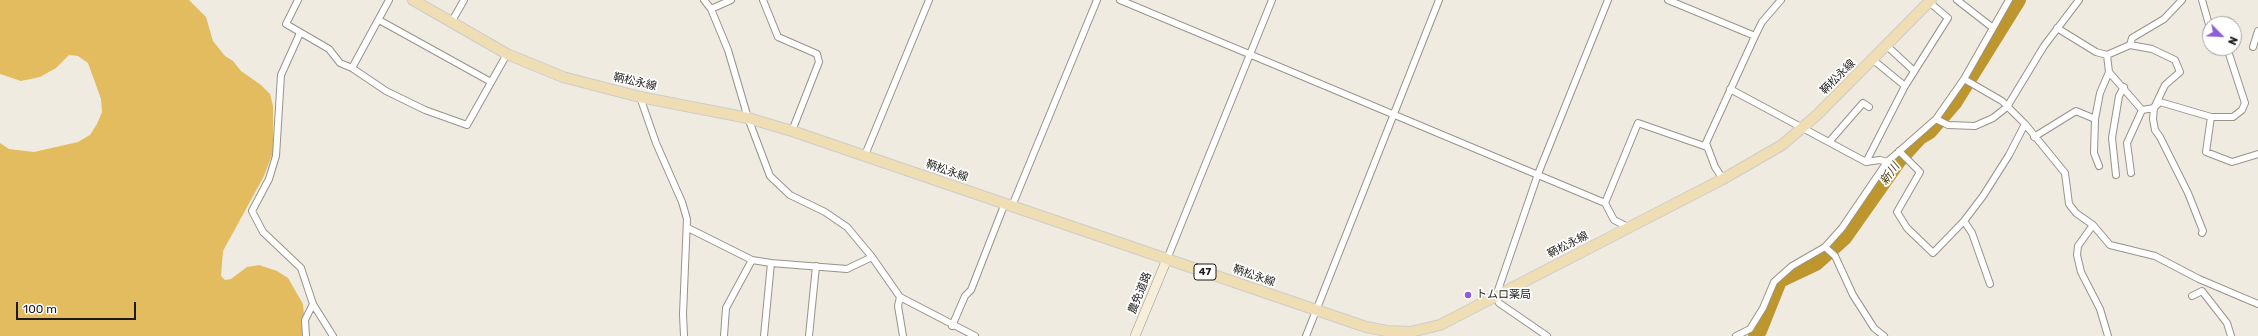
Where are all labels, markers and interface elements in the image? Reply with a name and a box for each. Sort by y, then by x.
north arrow [2202,16,2242,56]
text: N [2225,34,2240,47]
street label: 鞆松永線 [1818,57,1858,97]
street label: 鞆松永線 [612,71,658,93]
street label: 鞆松永線 [924,158,970,184]
water label: 新川 [1877,160,1903,188]
street label: 鞆松永線 [1545,229,1591,261]
street label: 鞆松永線 [1231,263,1277,289]
road number: 47 [1194,264,1216,280]
street label: 農免道路 [1126,270,1154,316]
place label: トムロ薬局 [1476,288,1531,302]
marker: トムロ薬局 [1463,290,1473,300]
scale bar [18,294,138,320]
text: 100 m [23,302,57,316]

